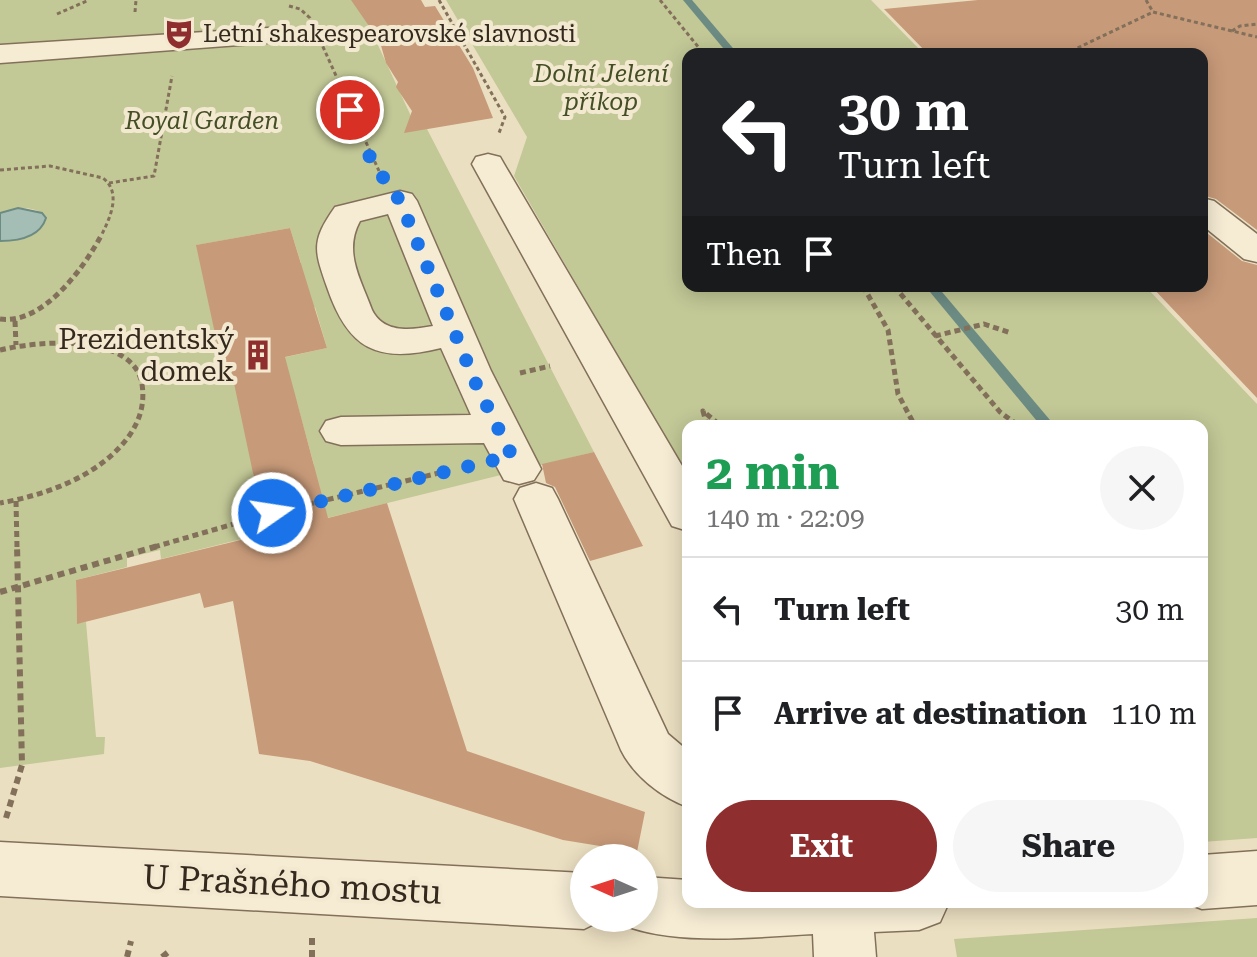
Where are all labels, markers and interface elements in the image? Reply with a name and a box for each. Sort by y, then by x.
theatre icon: Letní shakespearovské slavnosti [162,17,196,51]
place label: Letní shakespearovské slavnosti [203,20,576,48]
park label: Dolní Jelení příkop [532,60,669,116]
pin [316,76,384,144]
text: 30 m [838,78,969,144]
icon: left [706,80,810,184]
icon: arrive [328,88,372,132]
park label: Royal Garden [124,107,279,135]
text: Turn left [838,145,990,187]
icon: arrive [797,232,841,276]
text: Then [706,237,781,272]
place label: Prezidentský domek [58,323,234,388]
building icon: Prezidentský domek [241,338,275,372]
text: 2 min [706,445,839,501]
button: close [1100,446,1184,530]
position arrow [230,471,314,555]
text: 140 m · 22:09 [706,503,865,533]
icon: left [706,587,750,631]
text: Turn left [774,592,910,627]
text: 30 m [1115,592,1184,627]
icon: arrive [706,691,750,735]
text: Arrive at destination [774,696,1087,731]
text: 110 m [1111,696,1196,731]
button: Exit [706,800,937,892]
button: Share [953,800,1184,892]
north arrow [570,844,658,932]
map controls [570,844,658,932]
street label: U Prašného mostu [141,856,443,912]

